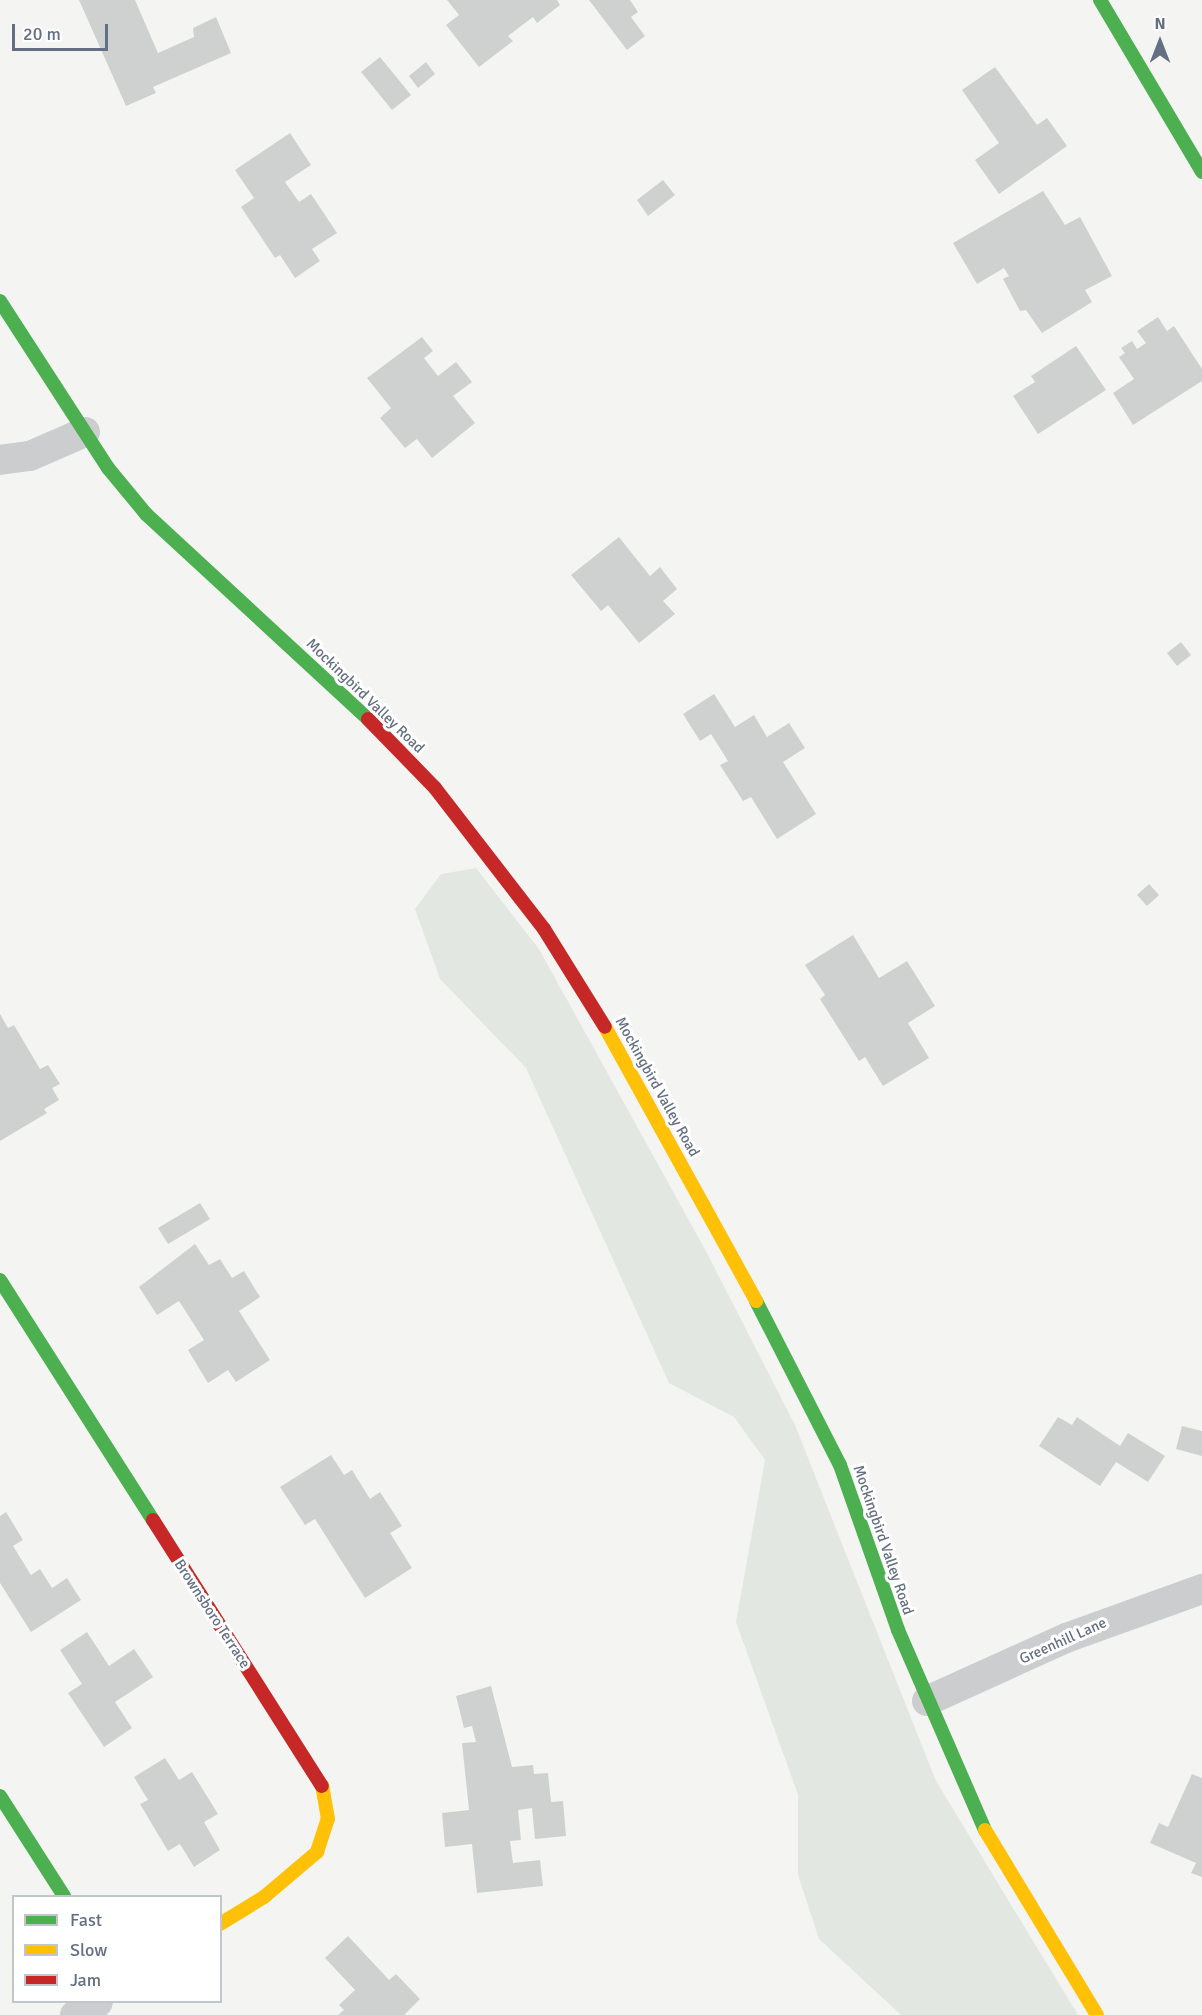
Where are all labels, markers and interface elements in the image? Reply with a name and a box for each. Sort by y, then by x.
scale bar [15,12,111,50]
north arrow [1130,12,1190,72]
text: N [1154,14,1166,34]
text: 20 m [23,23,61,45]
street label: Mockingbird Valley Road [302,635,428,757]
street label: Mockingbird Valley Road [611,1014,703,1160]
street label: Mockingbird Valley Road [849,1463,917,1617]
street label: Brownsboro Terrace [170,1556,254,1672]
street label: Greenhill Lane [1017,1614,1109,1668]
legend [12,1895,222,2003]
text: Fast [70,1909,102,1931]
text: Slow [70,1939,107,1961]
text: Jam [70,1969,101,1991]

